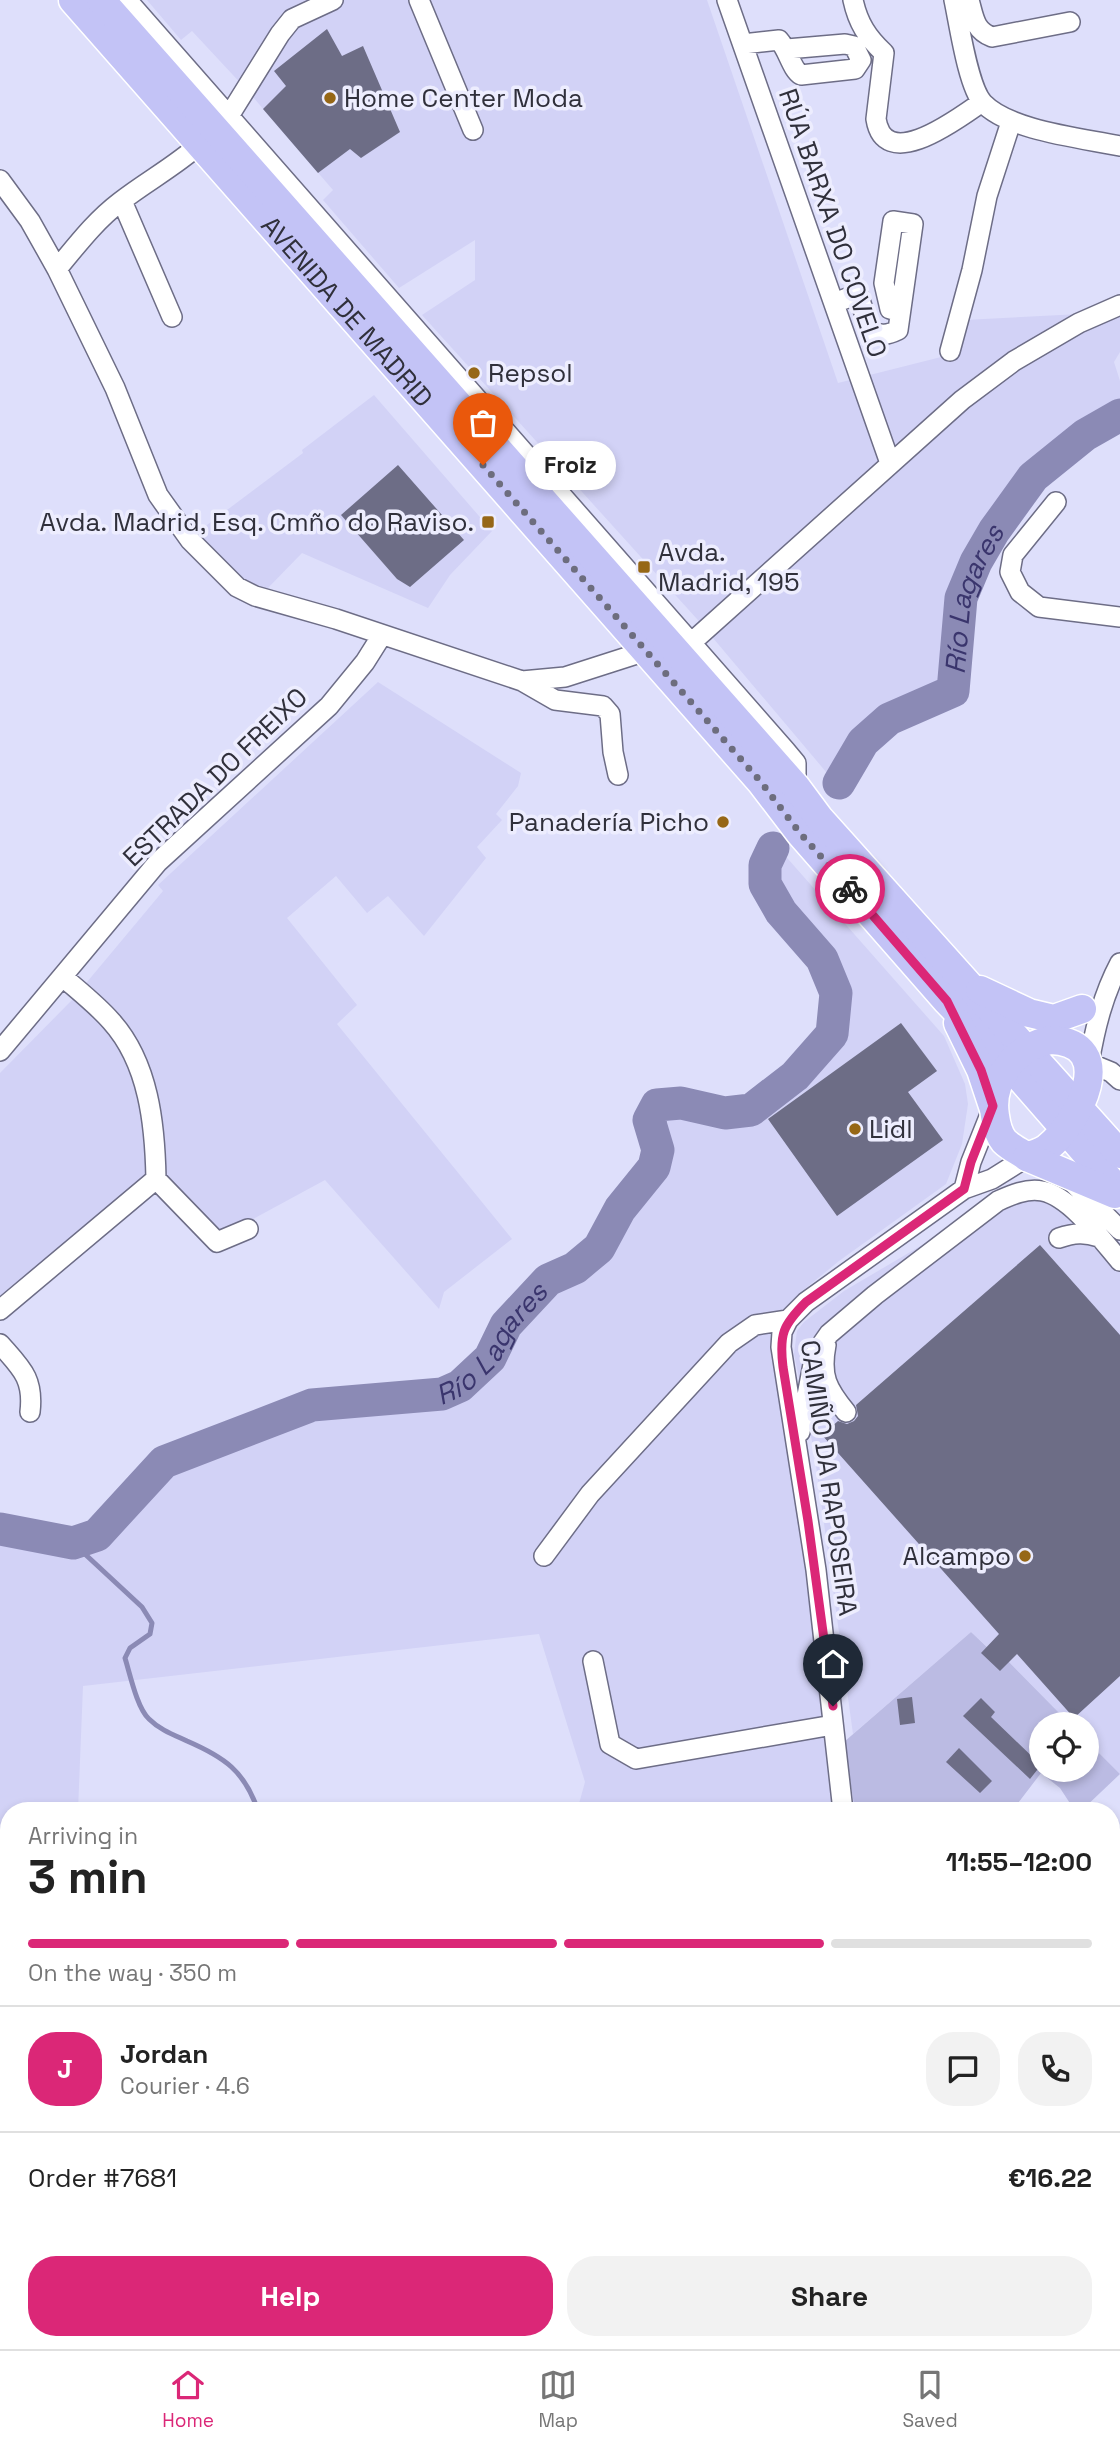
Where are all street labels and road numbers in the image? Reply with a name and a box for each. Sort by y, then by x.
street label: RÚA BARXA DO COVELO [771,84,895,362]
street label: AVENIDA DE MADRID [254,209,440,414]
street label: ESTRADA DO FREIXO [116,680,314,874]
street label: CAMIÑO DA RAPOSEIRA [793,1338,865,1618]

